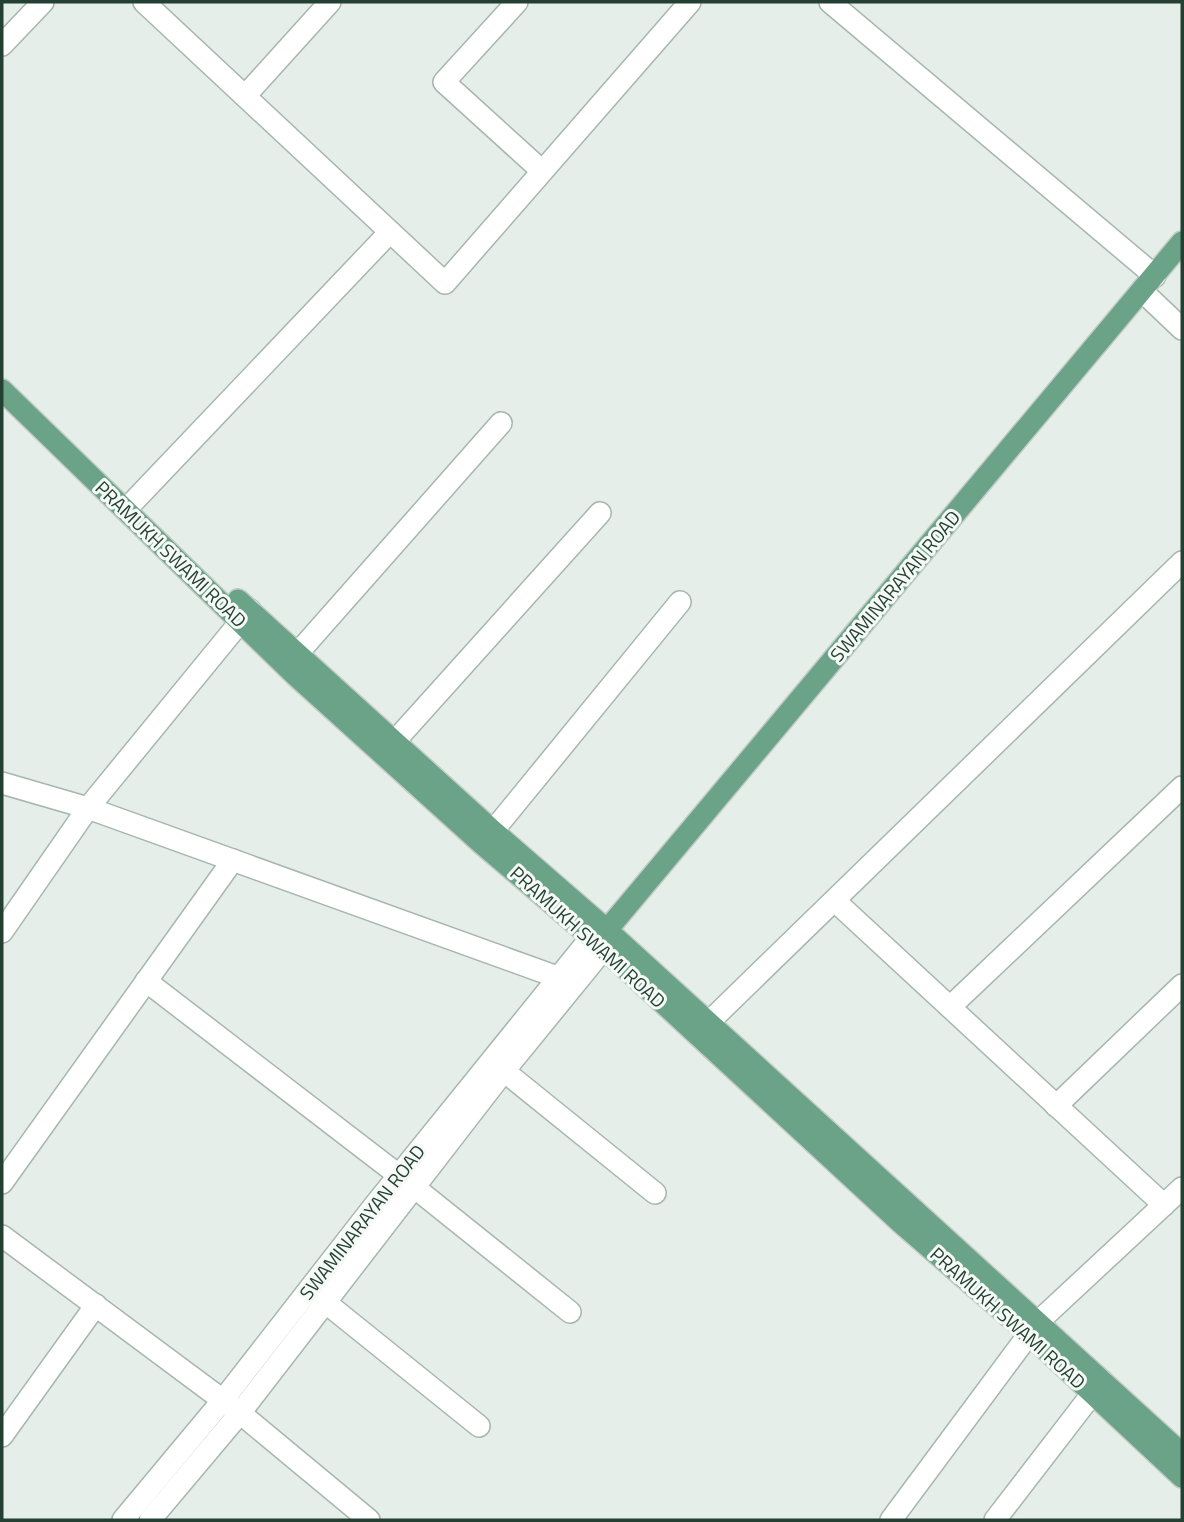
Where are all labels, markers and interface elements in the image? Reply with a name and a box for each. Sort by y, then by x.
street label: PRAMUKH SWAMI ROAD [89,474,254,634]
street label: SWAMINARAYAN ROAD [822,504,967,668]
street label: PRAMUKH SWAMI ROAD [504,859,673,1015]
street label: SWAMINARAYAN ROAD [292,1138,432,1306]
street label: PRAMUKH SWAMI ROAD [924,1240,1093,1396]

